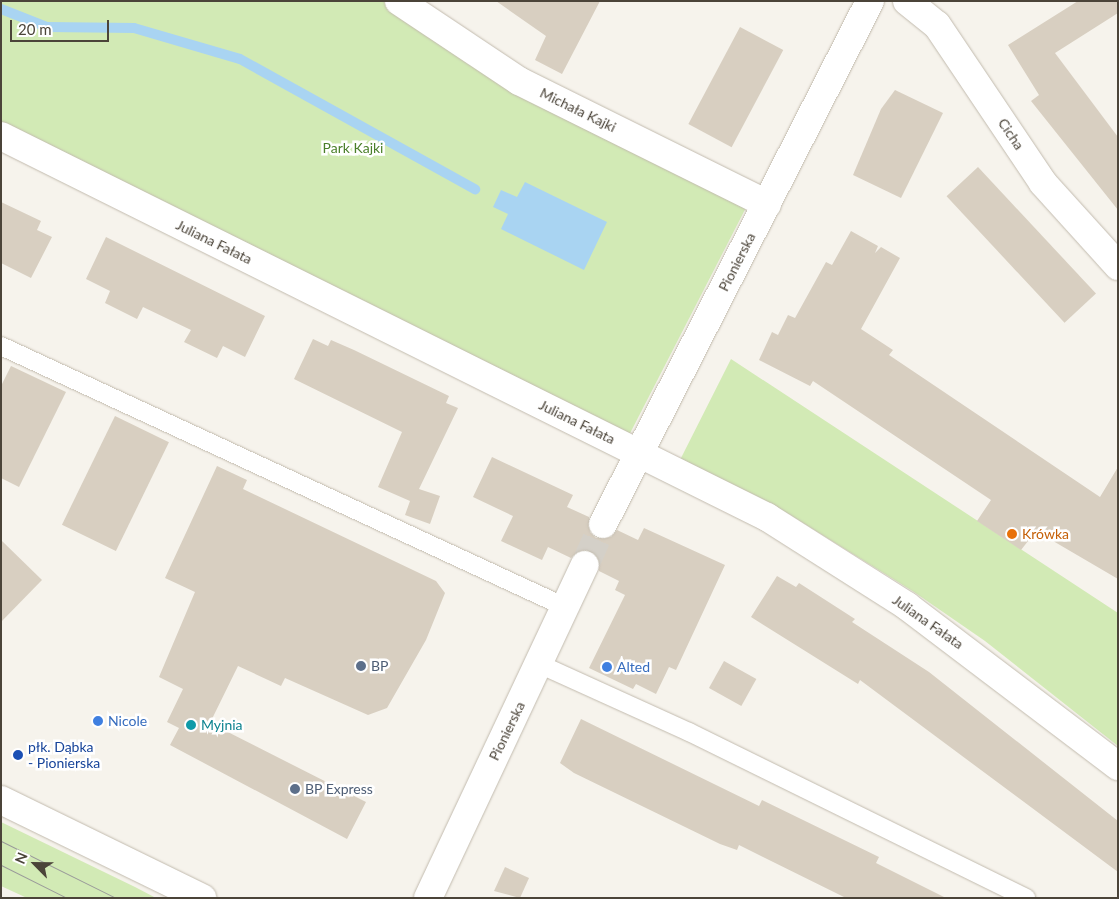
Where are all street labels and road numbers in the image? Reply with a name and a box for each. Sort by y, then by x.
street label: Michała Kajki [537,84,619,136]
street label: Cicha [994,115,1028,153]
street label: Juliana Fałata [173,216,255,268]
street label: Pionierska [715,230,759,294]
street label: Juliana Fałata [536,396,618,448]
street label: Juliana Fałata [889,591,967,653]
street label: Pionierska [486,699,528,763]

